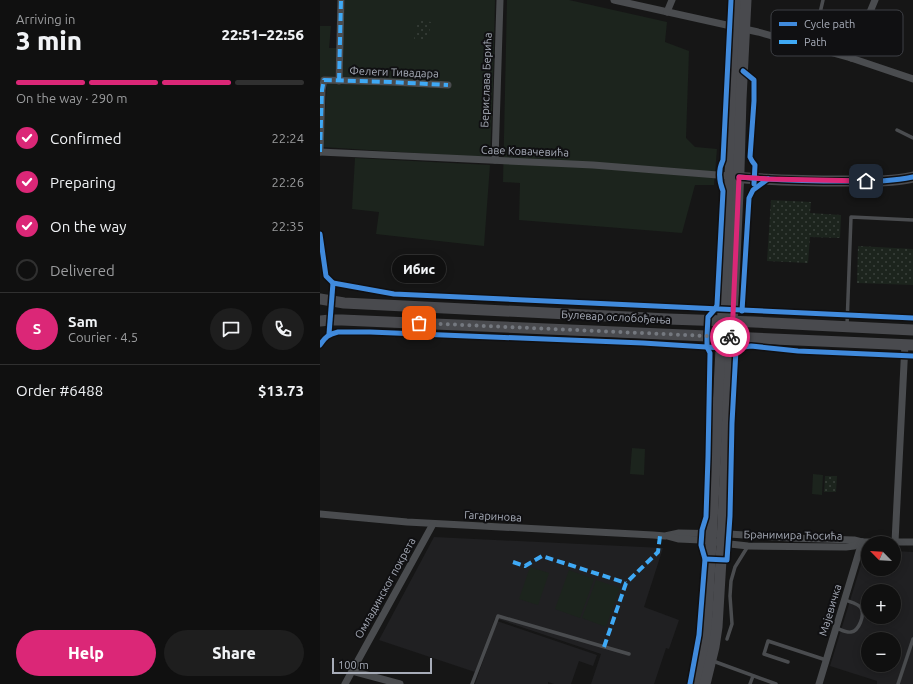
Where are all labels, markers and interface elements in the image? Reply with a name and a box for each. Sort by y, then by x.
legend [771,10,903,56]
text: Arriving in [16,12,75,26]
text: Cycle path [804,18,855,30]
text: 3 min [16,26,82,55]
text: 22:51–22:56 [221,26,304,43]
street label: Берислава Берића [478,32,494,128]
text: Path [804,36,827,48]
street label: Фелеги Тивадара [349,64,439,80]
text: On the way · 290 m [16,91,128,105]
icon: check [16,127,38,149]
text: Confirmed [50,130,122,147]
text: 22:24 [271,131,304,145]
street label: Саве Ковачевића [481,143,569,159]
pin [849,164,883,198]
icon: home [855,170,877,192]
icon: check [16,171,38,193]
text: Preparing [50,174,116,191]
text: 22:26 [271,175,304,189]
icon: check [16,215,38,237]
text: On the way [50,218,126,235]
text: 22:35 [271,219,304,233]
callout: Ибис [392,255,446,283]
text: Delivered [50,262,115,279]
text: Ибис [403,262,435,276]
pin [402,306,436,340]
button: chat [210,308,252,350]
button: phone [262,308,304,350]
street label: Булевар ослобођења [561,308,671,326]
icon: bag [408,312,430,334]
text: Sam [68,313,98,330]
courier [710,317,750,357]
text: S [33,320,41,337]
icon: bike [719,326,741,348]
text: Courier · 4.5 [68,330,138,344]
text: Order #6488 [16,382,103,399]
text: $13.73 [258,382,304,399]
street label: Гагаринова [464,508,522,524]
street label: Бранимира Ћосића [743,528,843,542]
street label: Омладинског покрета [352,535,418,641]
north arrow [861,536,901,576]
map controls [861,536,901,672]
street label: Мајевичка [816,583,844,637]
button: + [861,584,901,624]
button: Help [16,630,156,676]
button: Share [164,630,304,676]
button: − [861,632,901,672]
scale bar [332,656,432,675]
text: 100 m [338,659,369,671]

